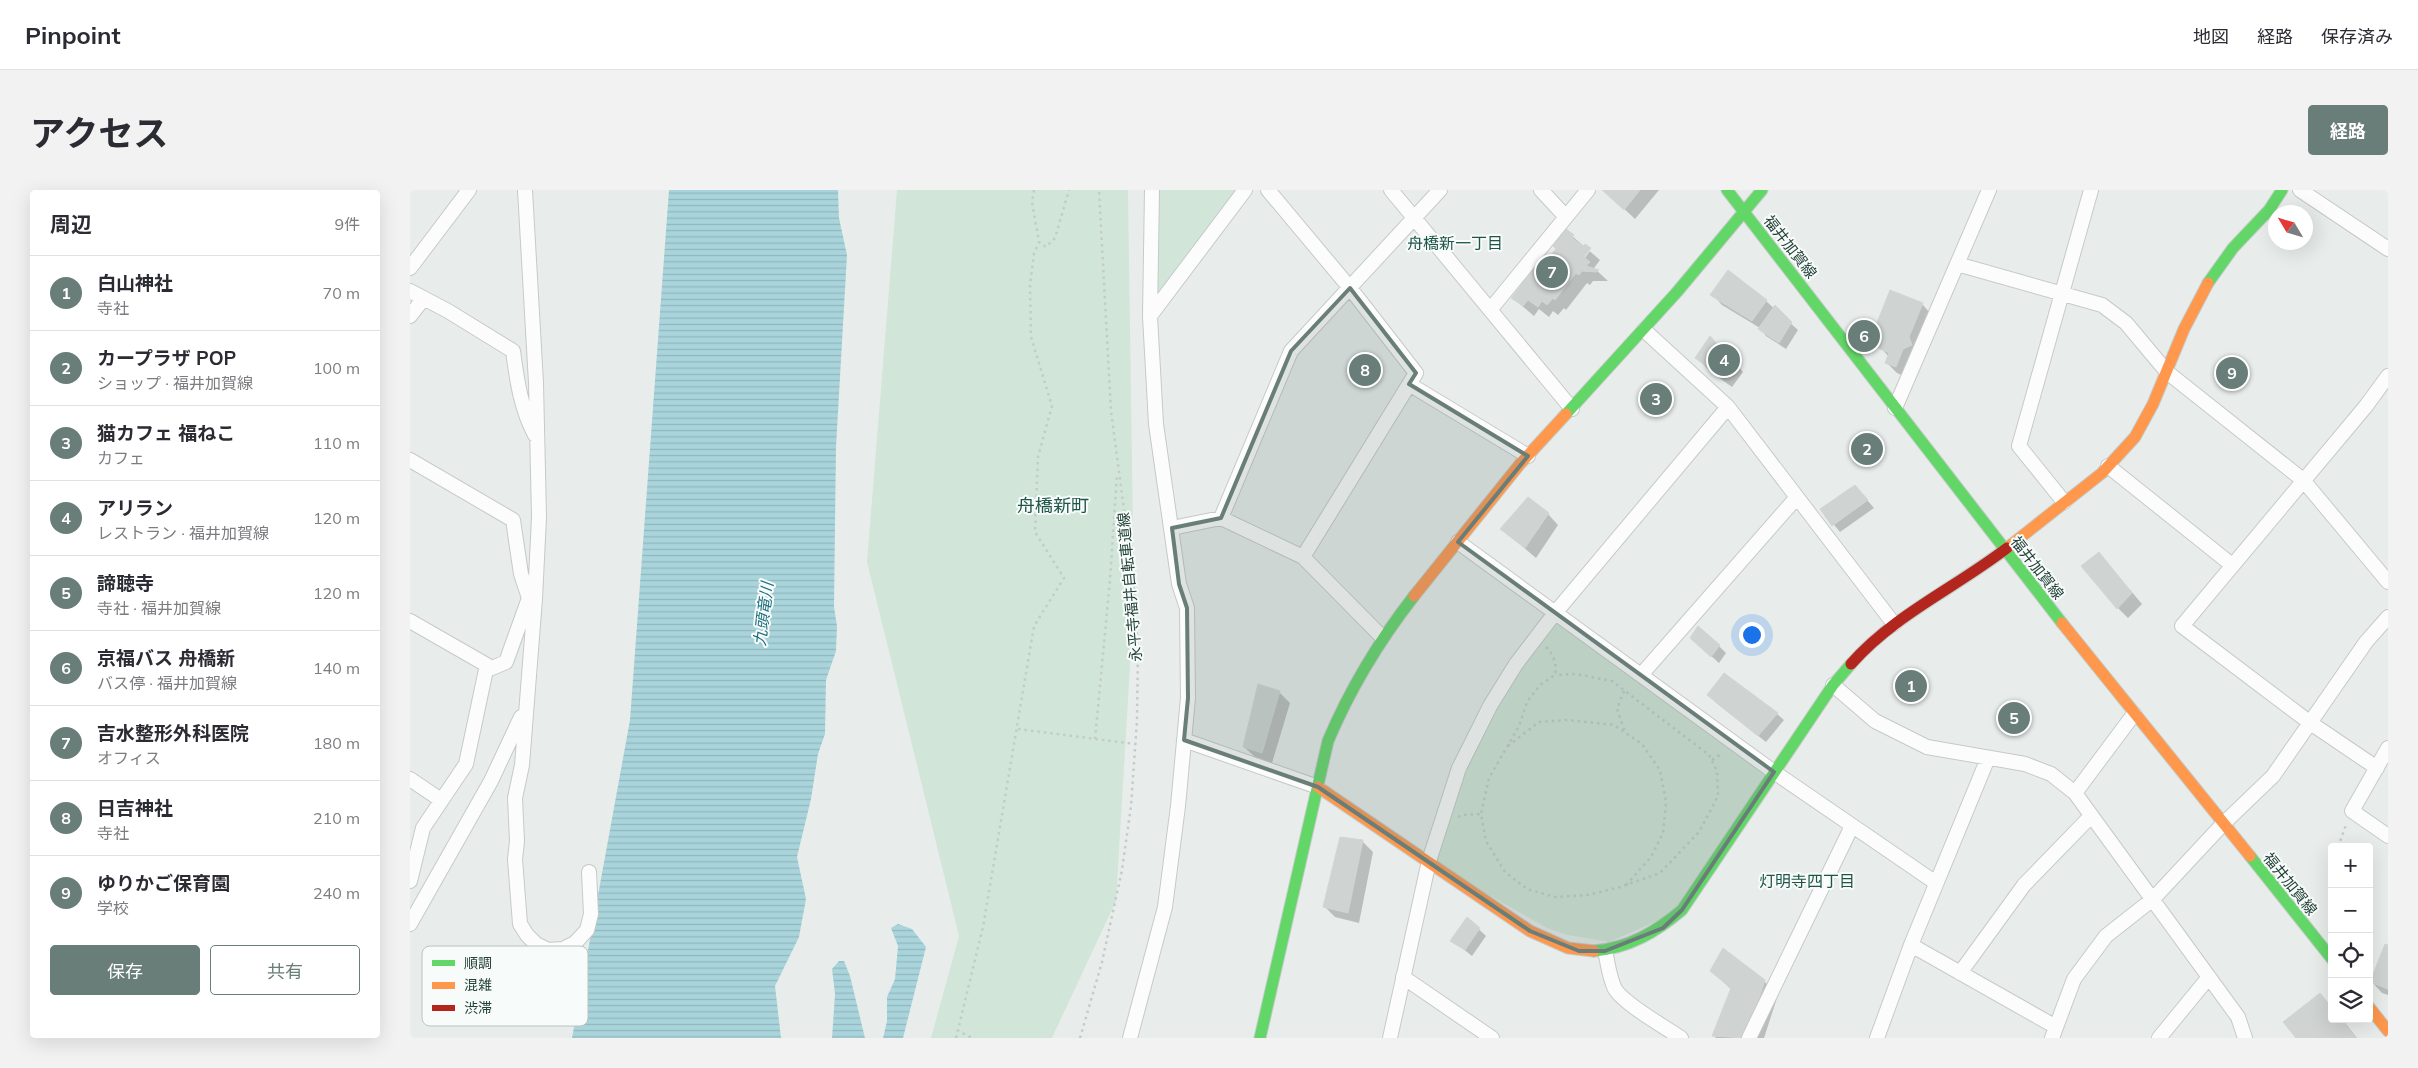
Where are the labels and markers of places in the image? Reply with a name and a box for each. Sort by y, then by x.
pin: 7 [1536,253,1568,291]
pin: 6 [1848,317,1880,355]
pin: 4 [1708,341,1740,379]
pin: 8 [1349,351,1381,389]
pin: 9 [2216,354,2248,392]
pin: 3 [1640,380,1672,418]
pin: 2 [1851,430,1883,468]
pin: 1 [1895,667,1927,705]
pin: 5 [1998,699,2030,737]

